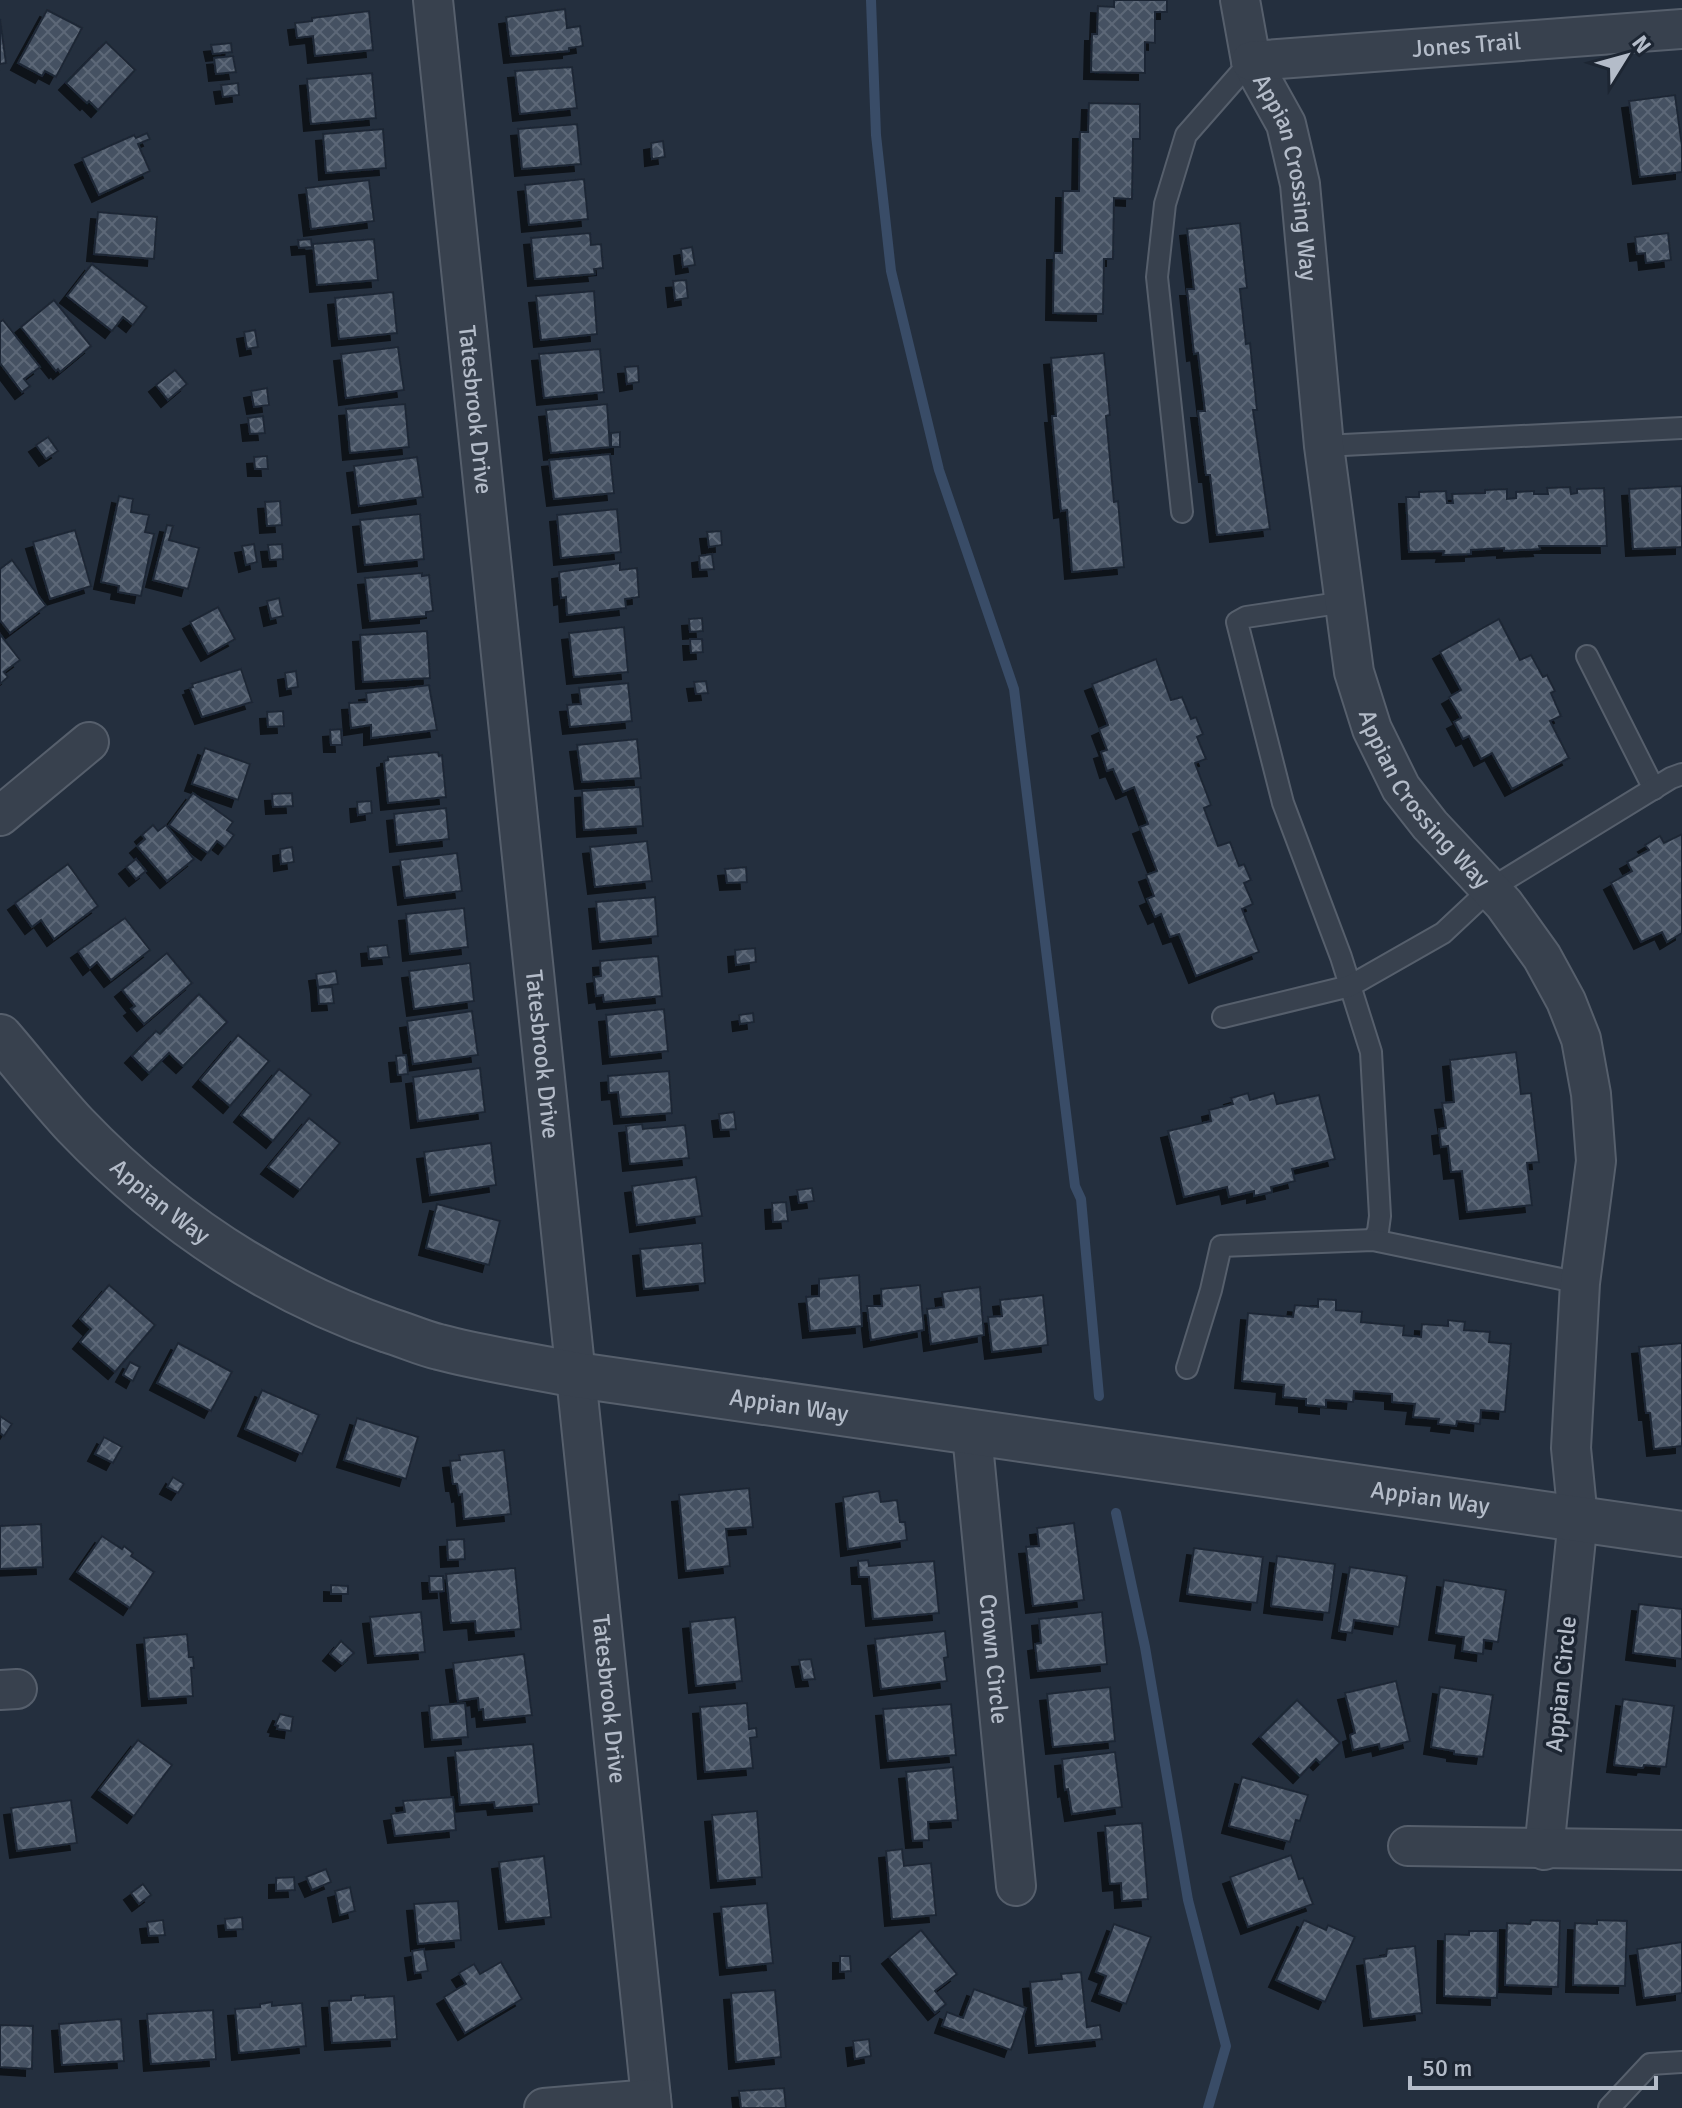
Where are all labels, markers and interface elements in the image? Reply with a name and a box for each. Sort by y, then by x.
north arrow [1586,16,1666,96]
street label: Jones Trail [1411,26,1522,64]
text: N [1626,30,1657,59]
street label: Appian Crossing Way [1246,69,1324,282]
street label: Tatesbrook Drive [452,324,499,496]
street label: Appian Crossing Way [1352,706,1497,895]
street label: Tatesbrook Drive [519,968,566,1140]
street label: Appian Way [104,1152,216,1250]
street label: Appian Way [727,1382,850,1429]
street label: Appian Way [1369,1474,1492,1521]
street label: Crown Circle [973,1593,1015,1725]
street label: Tatesbrook Drive [586,1613,633,1785]
street label: Appian Circle [1539,1614,1583,1754]
scale bar [1410,2040,1656,2090]
text: 50 m [1422,2053,1472,2083]

